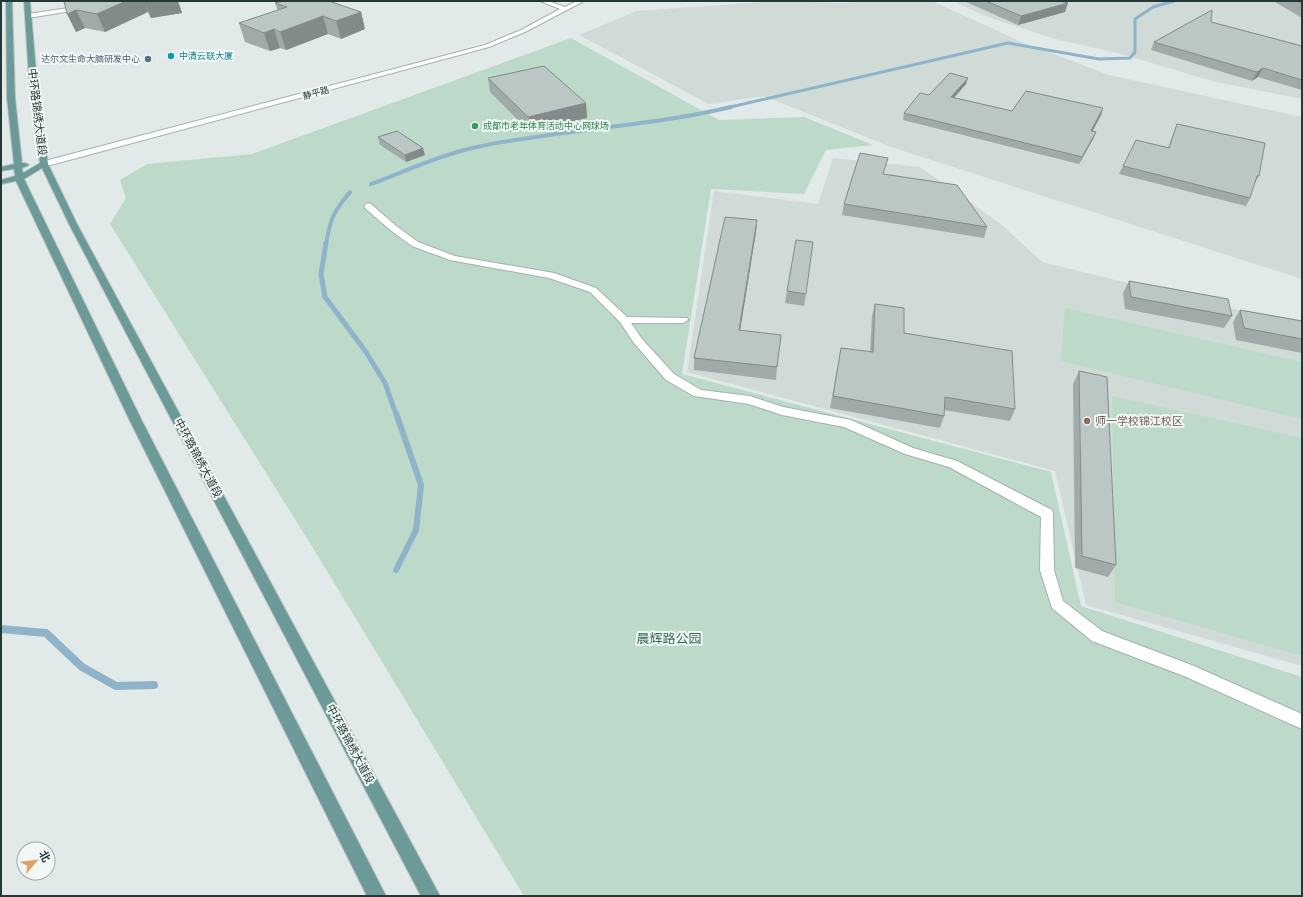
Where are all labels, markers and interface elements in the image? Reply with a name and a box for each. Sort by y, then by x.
marker: 中清云联大厦 [166,51,176,61]
place label: 中清云联大厦 [179,51,233,61]
place label: 达尔文生命大脑研发中心 [41,54,140,64]
marker: 达尔文生命大脑研发中心 [143,54,153,64]
street label: 中环路锦绣大道段 [25,68,49,156]
street label: 静平路 [302,85,330,101]
marker: 成都市老年体育活动中心网球场 [470,121,480,131]
place label: 成都市老年体育活动中心网球场 [483,121,609,131]
place label: 师一学校锦江校区 [1095,415,1183,428]
street label: 中环路锦绣大道段 [172,416,224,500]
marker: 师一学校锦江校区 [1082,416,1092,426]
park label: 晨辉路公园 [636,631,702,646]
street label: 中环路锦绣大道段 [324,702,376,786]
north arrow [16,841,56,881]
text: 北 [36,849,53,864]

